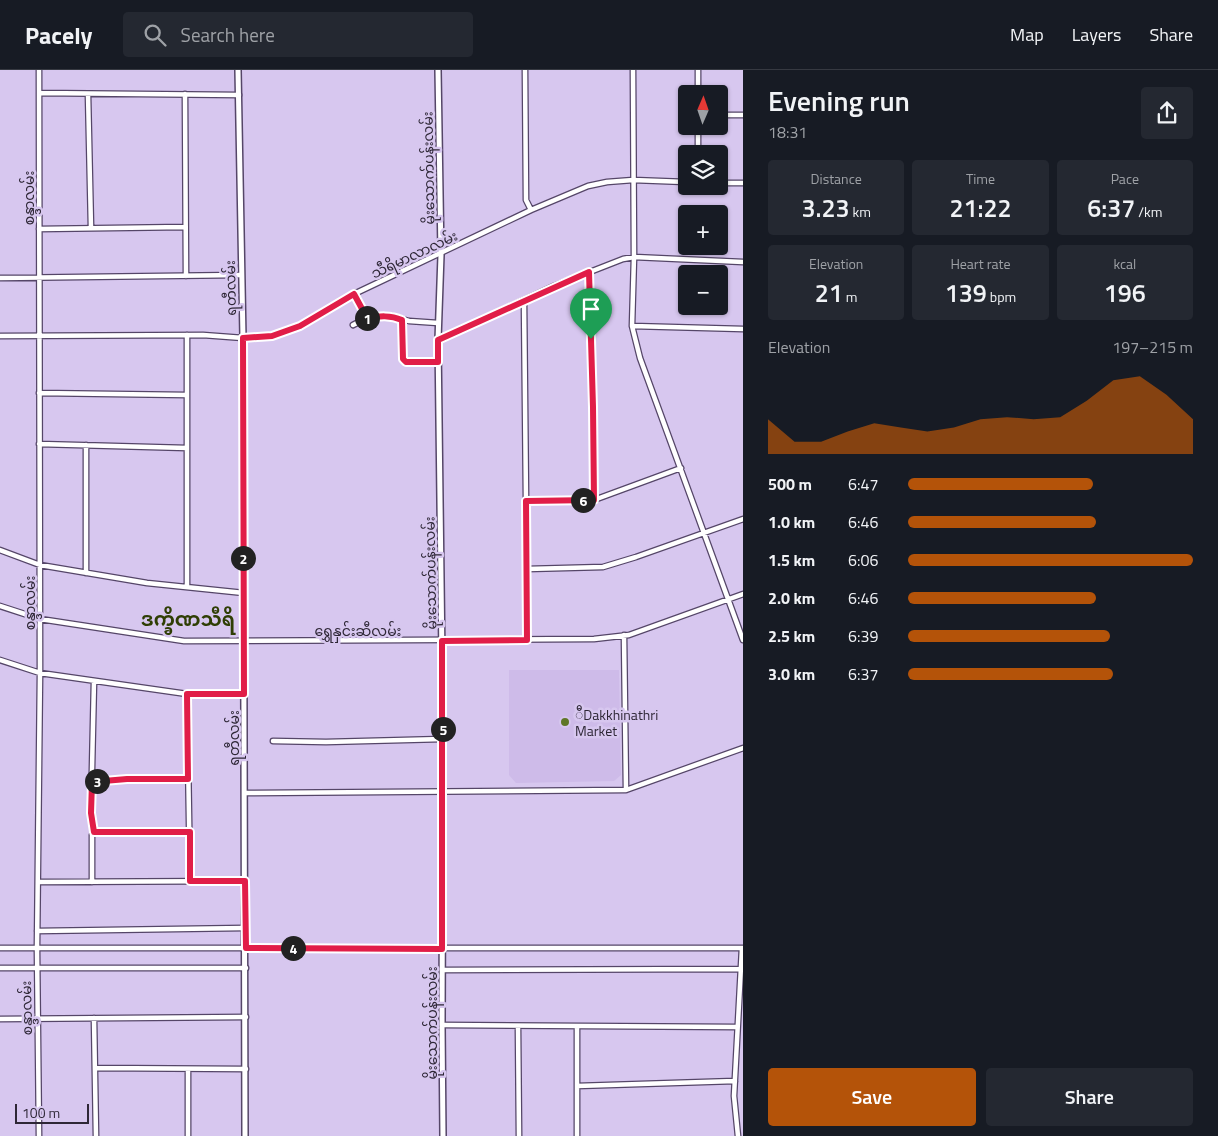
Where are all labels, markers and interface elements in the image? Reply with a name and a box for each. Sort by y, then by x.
search box [123,12,473,57]
text: Pacely [25,17,93,53]
text: Search here [181,20,275,49]
icon: search [141,21,169,49]
text: Map [1010,21,1044,48]
text: Layers [1072,21,1121,48]
text: Share [1149,21,1193,48]
text: Evening run [768,79,910,122]
north arrow [678,85,728,135]
map controls [678,85,728,315]
button: share [1141,87,1193,139]
street label: မိုးသောက်ပန်းလမ်း [417,111,441,225]
text: 18:31 [768,120,807,144]
button: layers [678,145,728,195]
text: Distance [811,168,862,189]
text: Time [966,168,995,189]
text: Pace [1111,168,1139,189]
street label: စန္ဒာလမ်း [18,171,41,225]
text: 3.23 [801,189,849,227]
text: 21:22 [950,189,1011,227]
text: 6:37 [1087,189,1135,227]
text: km [849,201,871,222]
text: /km [1135,201,1162,222]
button: + [678,205,728,255]
street label: သီရိမာလာလမ်း [367,225,462,285]
text: Elevation [809,253,863,274]
text: Heart rate [950,253,1011,274]
text: kcal [1113,253,1136,274]
street label: ရတီလမ်း [219,260,243,316]
button: − [678,265,728,315]
text: 21 [815,274,843,312]
text: 139 [945,274,987,312]
text: 196 [1104,274,1146,312]
text: m [843,286,858,307]
text: bpm [987,286,1016,307]
pin [570,288,612,339]
icon: arrive [577,295,605,323]
pin: 1 [354,306,380,330]
text: 1 [364,308,371,329]
text: Elevation [768,335,830,359]
text: 197–215 m [1112,335,1193,359]
text: 500 m [768,472,812,496]
text: 6:47 [848,472,878,496]
pin: 6 [570,488,596,512]
text: 6 [580,490,587,511]
text: 1.0 km [768,510,815,534]
text: 6:46 [848,510,878,534]
street label: မိုးသောက်ပန်းလမ်း [419,516,443,630]
pin: 2 [230,546,256,570]
text: 2 [240,548,247,569]
text: 1.5 km [768,548,815,572]
text: 6:06 [848,548,878,572]
street label: စန္ဒာလမ်း [19,576,42,630]
text: 2.0 km [768,586,815,610]
text: 6:46 [848,586,878,610]
district label: ဒက္ခိဏသီရိ [141,604,236,635]
street label: ရွှေနှင်းဆီလမ်း [315,620,401,643]
text: 2.5 km [768,624,815,648]
text: 6:39 [848,624,878,648]
text: 3.0 km [768,662,815,686]
text: 6:37 [848,662,878,686]
place label: ီDakkhinathri Market [575,704,658,741]
street label: ရတီလမ်း [223,710,246,766]
pin: 5 [430,716,456,742]
marker: ီDakkhinathri Market [559,716,571,728]
text: 5 [440,719,447,740]
pin: 3 [84,768,110,794]
text: 3 [94,771,101,792]
pin: 4 [280,936,306,960]
text: 4 [290,938,297,959]
street label: မိုးသောက်ပန်းလမ်း [421,966,444,1080]
street label: စန္ဒာလမ်း [15,980,39,1036]
button: Save [768,1068,976,1126]
button: Share [986,1068,1193,1126]
scale bar [15,1101,89,1124]
text: 100 m [22,1102,60,1123]

